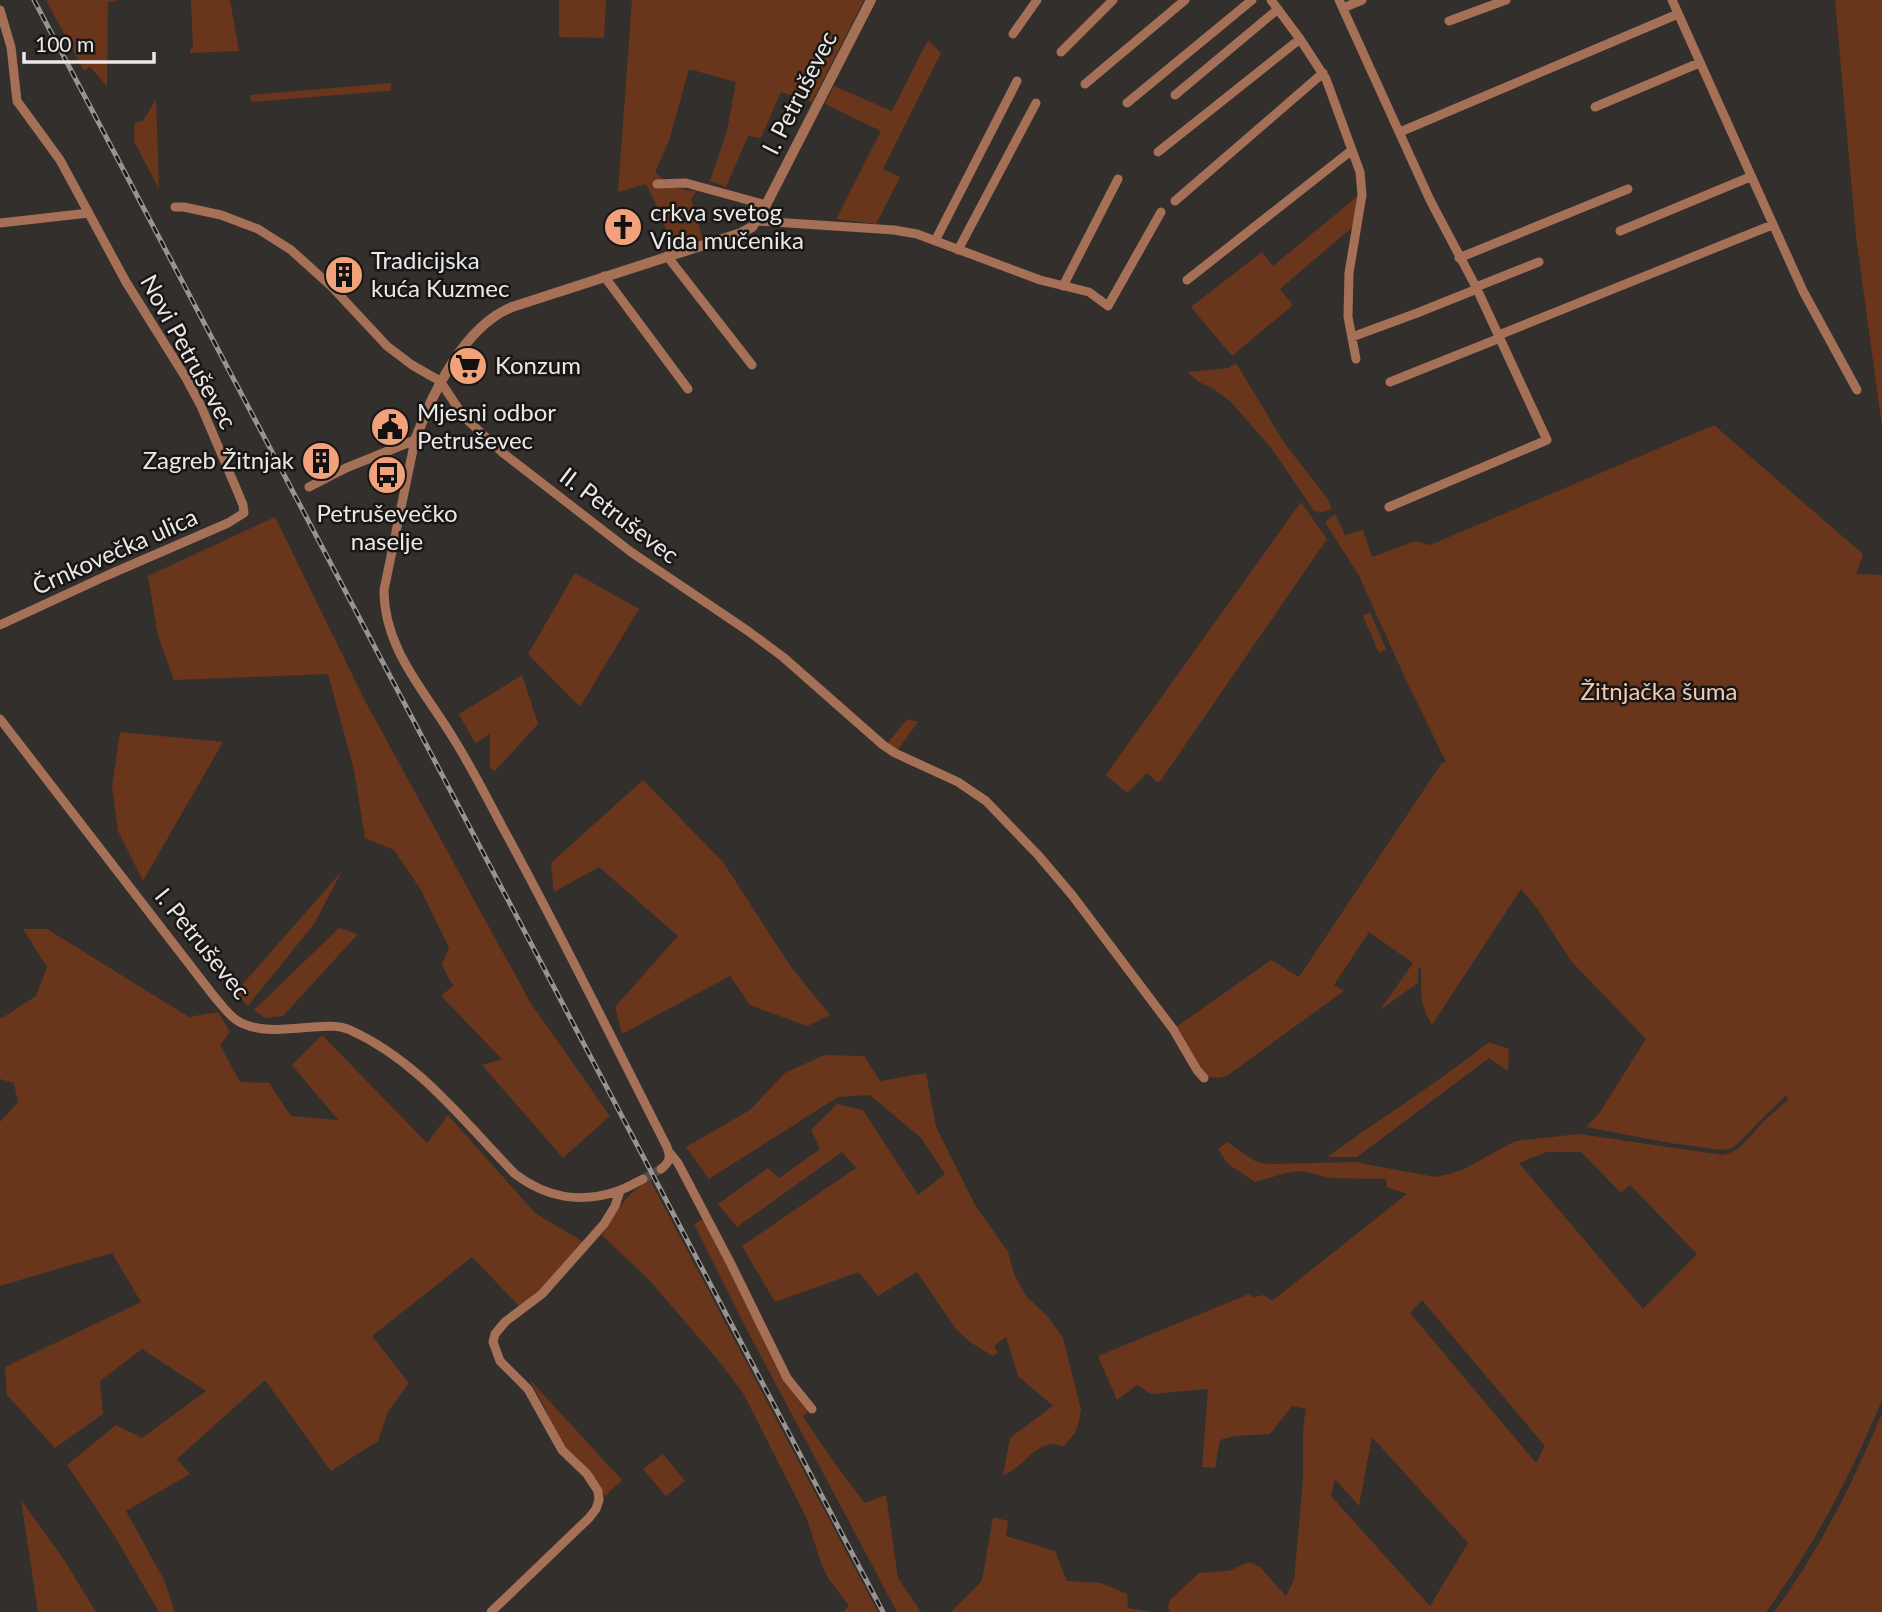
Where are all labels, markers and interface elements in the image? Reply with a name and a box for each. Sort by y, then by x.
scale bar [24,21,154,65]
street label: I. Petruševec [755,26,842,159]
text: 100 m [35,31,94,56]
place label: crkva svetog Vida mučenika [650,197,804,254]
church icon: crkva svetog Vida mučenika [602,206,644,248]
place label: Tradicijska kuća Kuzmec [371,245,510,302]
building icon: Tradicijska kuća Kuzmec [323,254,365,296]
street label: Novi Petruševec [135,269,244,433]
supermarket icon: Konzum [447,345,489,387]
place label: Konzum [495,350,581,379]
place label: Mjesni odbor Petruševec [417,397,556,454]
public building icon: Mjesni odbor Petruševec [369,406,411,448]
building icon: Zagreb Žitnjak [300,440,342,482]
place label: Zagreb Žitnjak [143,445,295,474]
bus stop icon: Petruševečko naselje [366,454,408,496]
street label: II. Petruševec [555,461,685,569]
place label: Petruševečko naselje [316,498,458,555]
street label: Črnkovečka ulica [27,501,201,600]
park label: Žitnjačka šuma [1580,676,1738,705]
street label: I. Petruševec [150,882,257,1004]

